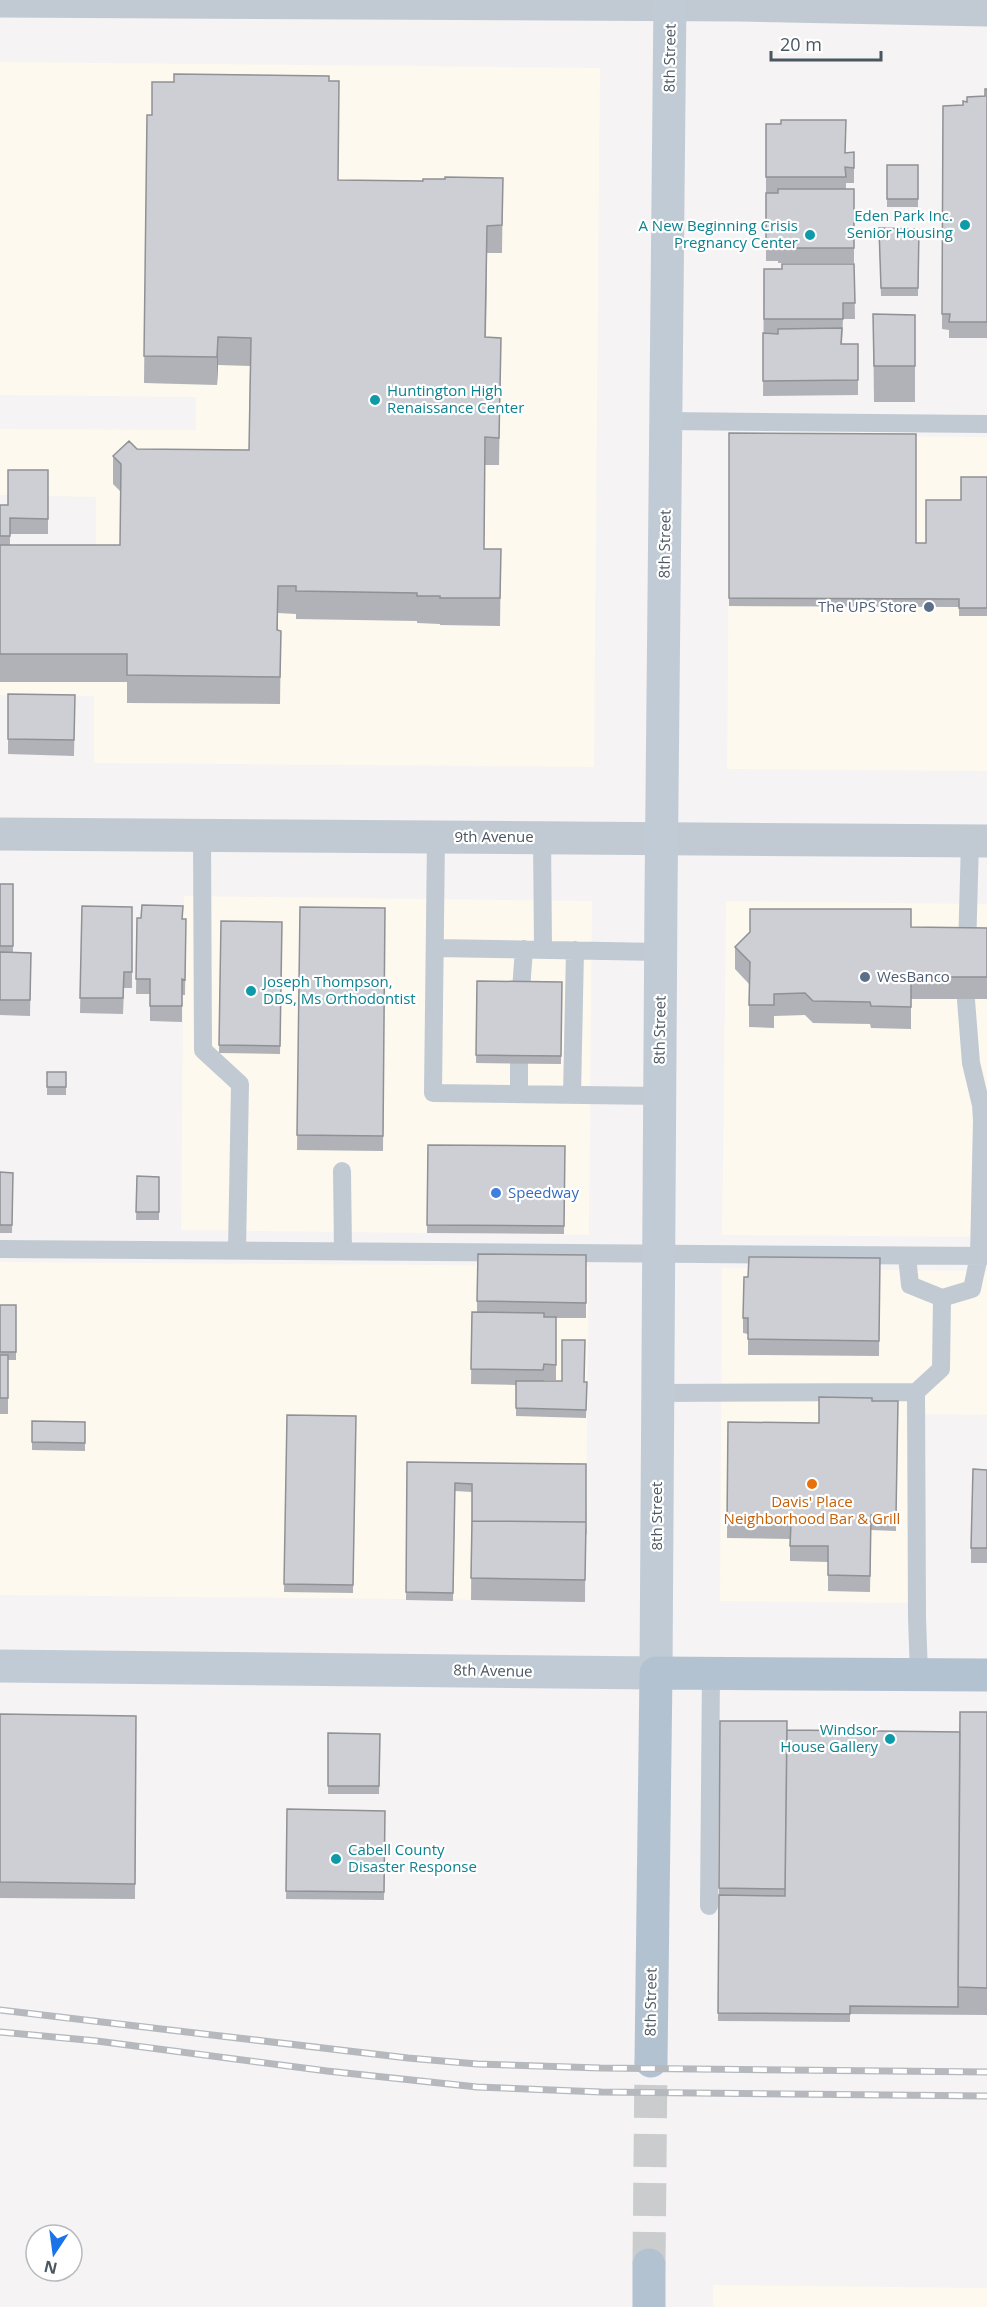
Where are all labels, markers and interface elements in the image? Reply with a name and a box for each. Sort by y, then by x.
street label: 8th Street [658,23,680,93]
scale bar [771,24,880,62]
text: 20 m [780,32,822,56]
place label: Eden Park Inc. Senior Housing [847,205,953,242]
place label: A New Beginning Crisis Pregnancy Center [638,215,798,252]
marker: Eden Park Inc. Senior Housing [958,218,972,232]
marker: A New Beginning Crisis Pregnancy Center [803,228,817,242]
place label: Huntington High Renaissance Center [387,380,524,417]
marker: Huntington High Renaissance Center [368,393,382,407]
street label: 8th Street [653,509,675,579]
place label: The UPS Store [818,596,917,616]
marker: The UPS Store [922,600,936,614]
street label: 9th Avenue [454,826,534,846]
place label: WesBanco [877,966,950,986]
marker: WesBanco [858,970,872,984]
place label: Joseph Thompson, DDS, Ms Orthodontist [261,971,416,1008]
marker: Joseph Thompson, DDS, Ms Orthodontist [244,984,258,998]
street label: 8th Street [648,995,670,1065]
place label: Speedway [508,1182,579,1202]
marker: Speedway [489,1186,503,1200]
marker: Davis' Place Neighborhood Bar & Grill [805,1477,819,1491]
street label: 8th Street [646,1482,666,1550]
place label: Davis' Place Neighborhood Bar & Grill [724,1491,900,1528]
street label: 8th Avenue [453,1659,533,1681]
place label: Windsor House Gallery [780,1719,878,1756]
marker: Windsor House Gallery [883,1732,897,1746]
place label: Cabell County Disaster Response [348,1839,477,1876]
marker: Cabell County Disaster Response [329,1852,343,1866]
street label: 8th Street [639,1967,661,2037]
north arrow [24,2223,84,2283]
text: N [42,2255,59,2280]

